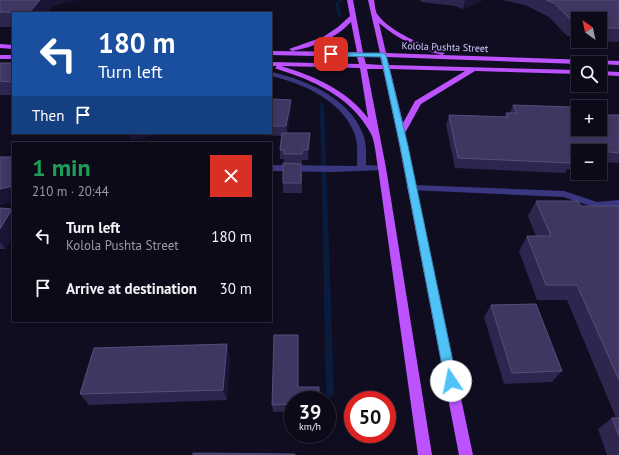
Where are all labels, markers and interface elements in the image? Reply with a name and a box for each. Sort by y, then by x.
north arrow [571,12,607,48]
map controls [571,12,607,180]
text: 180 m [98,24,175,61]
icon: left [32,28,84,80]
pin [314,37,348,71]
street label: Kolola Pushta Street [401,39,489,55]
icon: arrive [320,43,342,65]
button: search [571,56,607,92]
text: Turn left [98,60,163,83]
button: + [571,100,607,136]
icon: arrive [72,104,94,126]
text: Then [32,106,64,125]
button: − [571,144,607,180]
text: 1 min [32,152,91,183]
button: close [210,155,252,197]
text: 210 m · 20:44 [32,183,109,200]
text: Turn left [66,218,120,237]
icon: left [32,225,54,247]
text: 180 m [211,227,252,246]
text: Kolola Pushta Street [66,237,179,254]
icon: arrive [32,277,54,299]
text: Arrive at destination [66,279,197,298]
text: 30 m [219,279,252,298]
position arrow [430,360,472,402]
speed limit sign: 50 [344,391,396,443]
text: 39 [299,399,321,425]
text: km/h [299,420,321,433]

